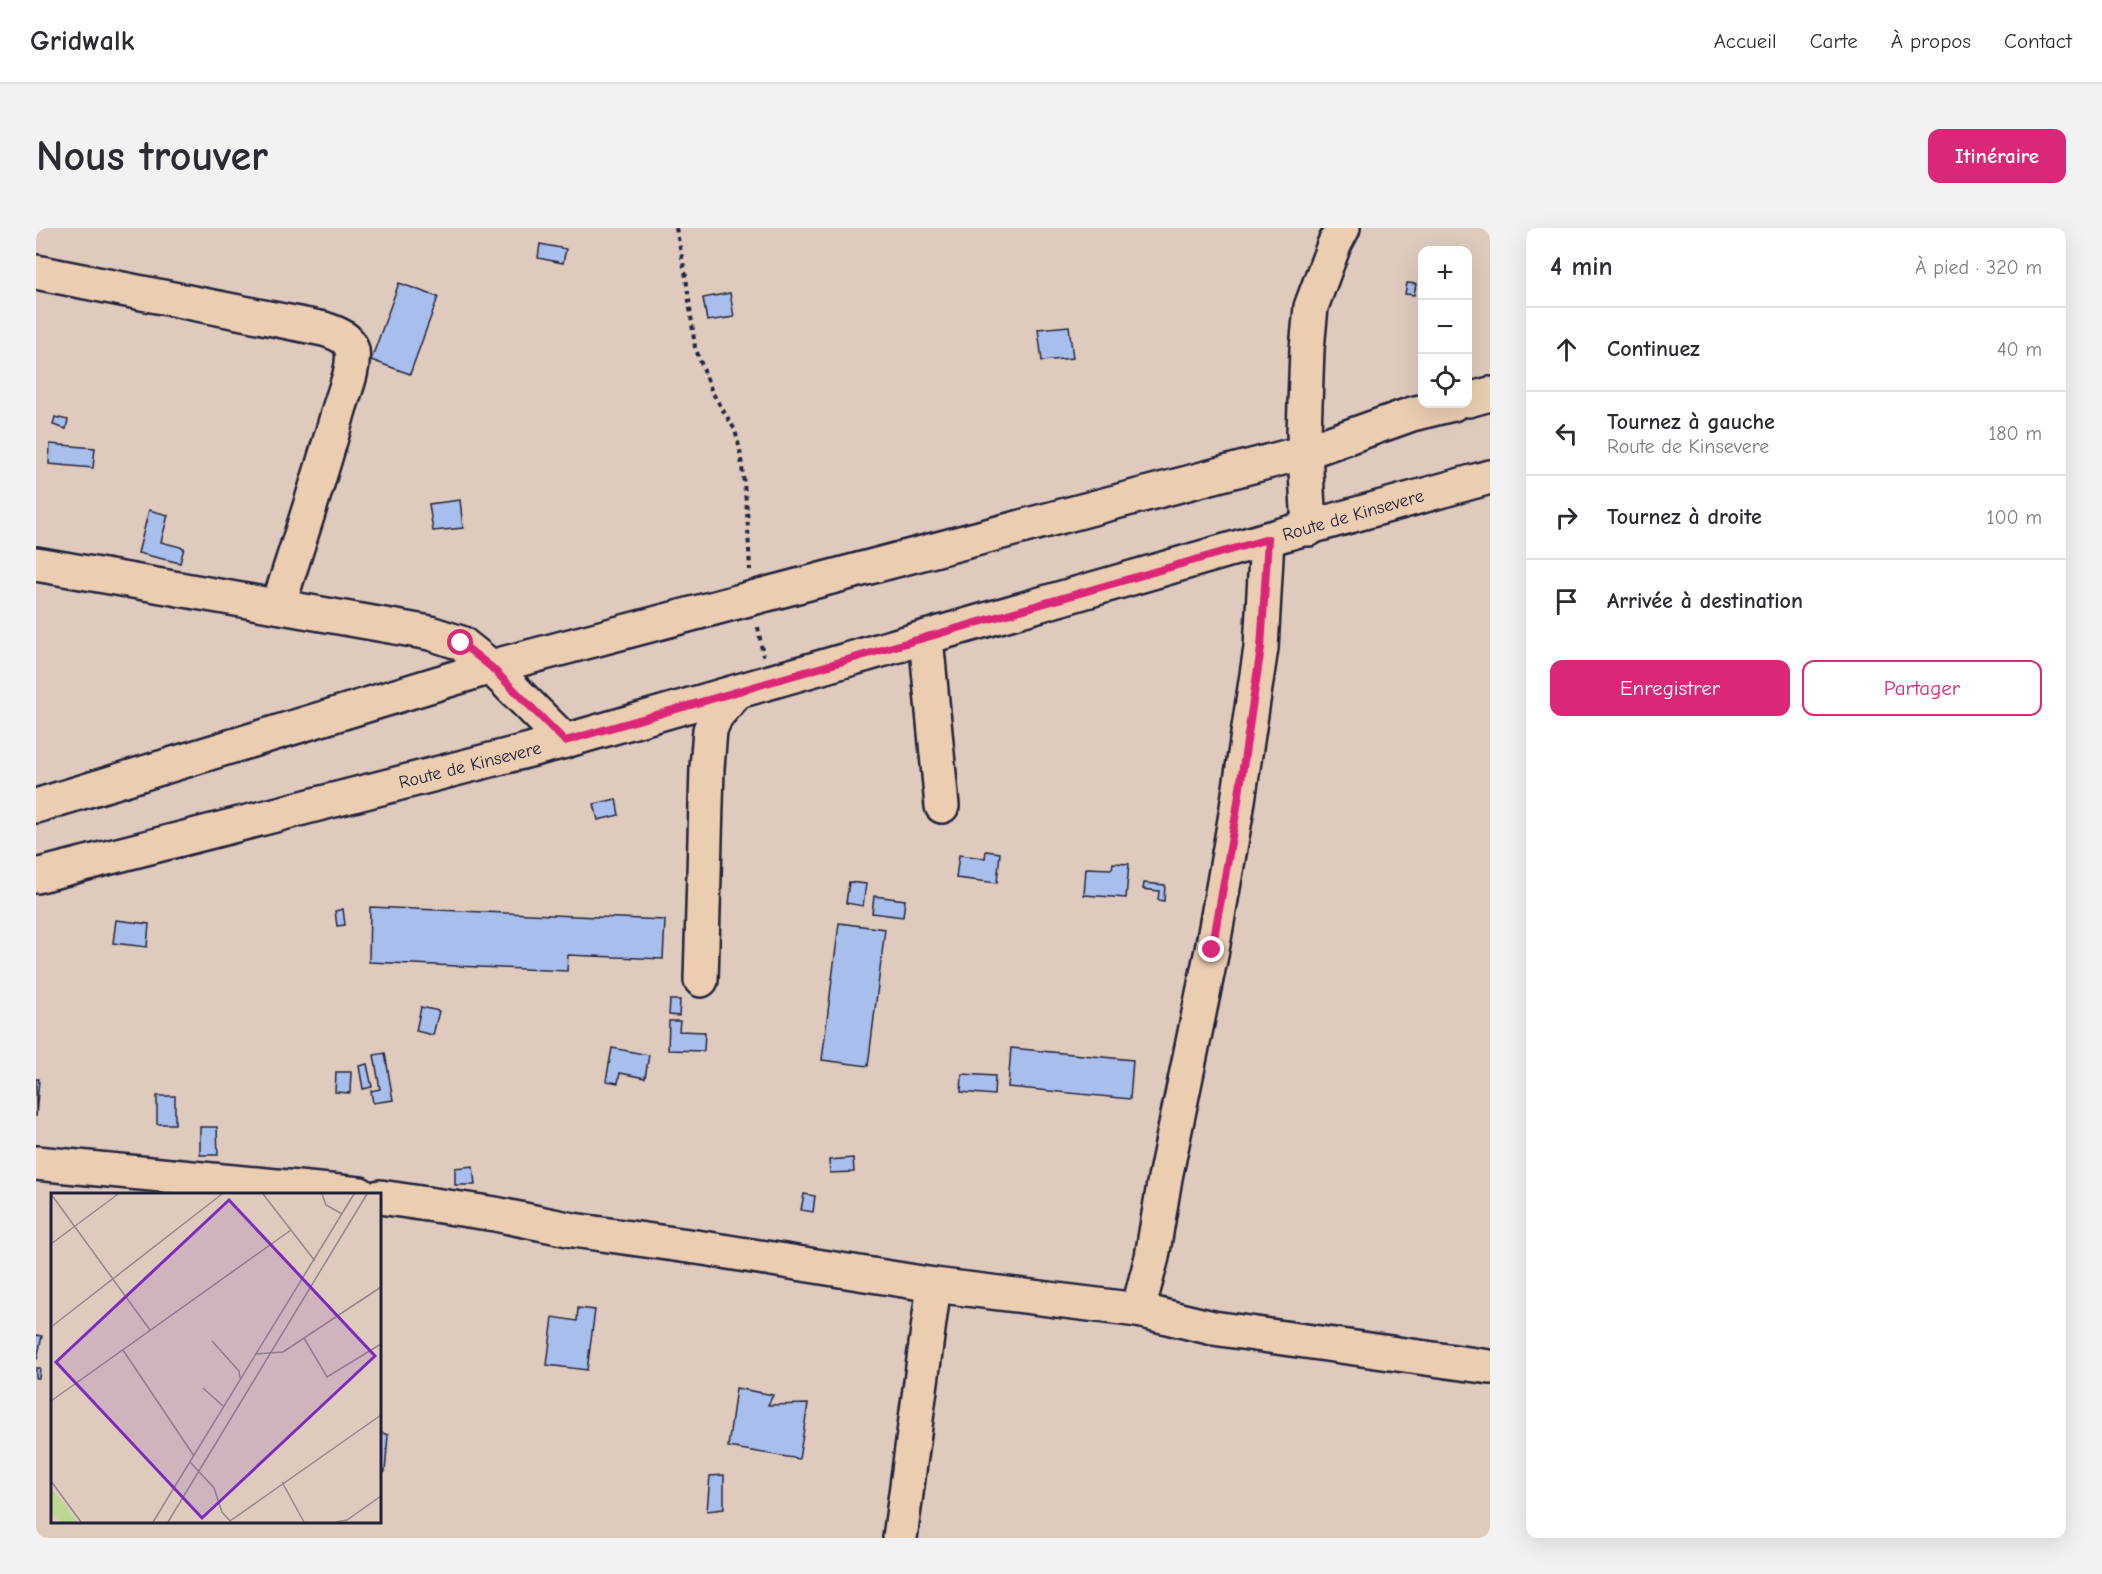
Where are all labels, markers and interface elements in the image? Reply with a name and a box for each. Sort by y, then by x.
text: Gridwalk [30,25,134,57]
text: Accueil [1714,29,1777,53]
text: Carte [1810,29,1858,53]
text: À propos [1891,29,1971,53]
text: Contact [2004,29,2072,53]
button: Itinéraire [1928,129,2066,183]
text: Nous trouver [36,132,268,181]
map controls [1418,246,1472,408]
button: + [1418,246,1472,300]
text: 4 min [1550,252,1613,282]
text: À pied · 320 m [1915,256,2042,279]
button: − [1418,300,1472,354]
icon: ahead [1550,333,1583,366]
text: Continuez [1607,336,1700,362]
text: 40 m [1997,338,2042,361]
button: locate [1418,354,1472,408]
text: Tournez à gauche [1607,409,1775,435]
icon: left [1550,417,1583,450]
text: 180 m [1988,422,2042,445]
text: Route de Kinsevere [1607,435,1769,458]
street label: Route de Kinsevere [1280,485,1426,546]
icon: right [1550,501,1583,534]
text: Tournez à droite [1607,504,1762,530]
text: 100 m [1987,506,2042,529]
icon: arrive [1550,585,1583,618]
text: Arrivée à destination [1607,588,1803,614]
route start [447,629,473,655]
button: Enregistrer [1550,660,1790,716]
button: Partager [1802,660,2042,716]
street label: Route de Kinsevere [397,738,544,793]
route end [1198,936,1224,962]
inset map [51,1193,381,1523]

